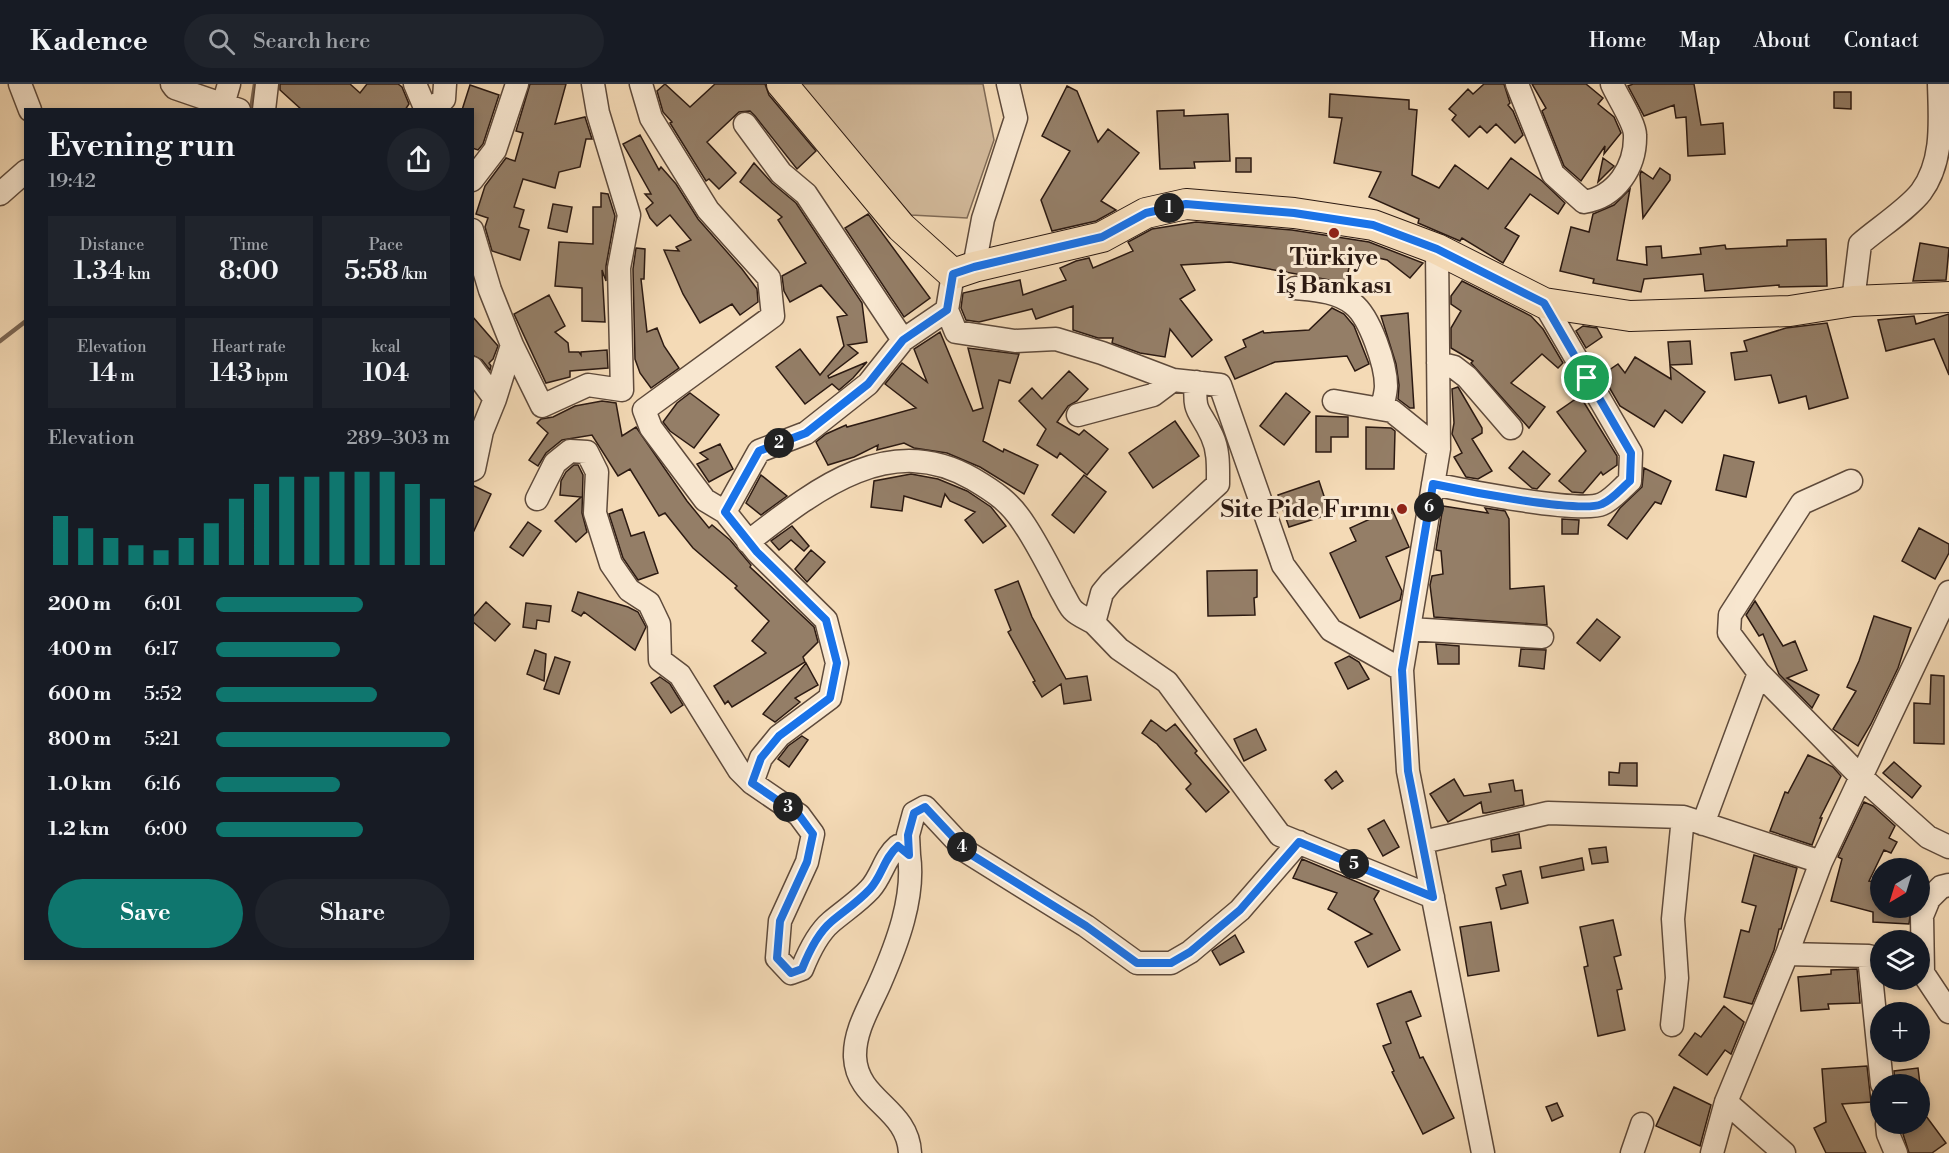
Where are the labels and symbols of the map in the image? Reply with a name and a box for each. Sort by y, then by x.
pin: 1 [1154,193,1184,223]
marker: Türkiye İş Bankası [1327,226,1341,240]
place label: Türkiye İş Bankası [1276,243,1392,301]
pin [1561,352,1612,403]
pin: 2 [764,428,794,458]
pin: 6 [1414,492,1444,522]
place label: Site Pide Fırını [1220,495,1390,525]
marker: Site Pide Fırını [1395,502,1409,516]
pin: 3 [773,792,803,822]
pin: 4 [947,832,977,862]
pin: 5 [1339,849,1369,879]
north arrow [1870,858,1930,918]

